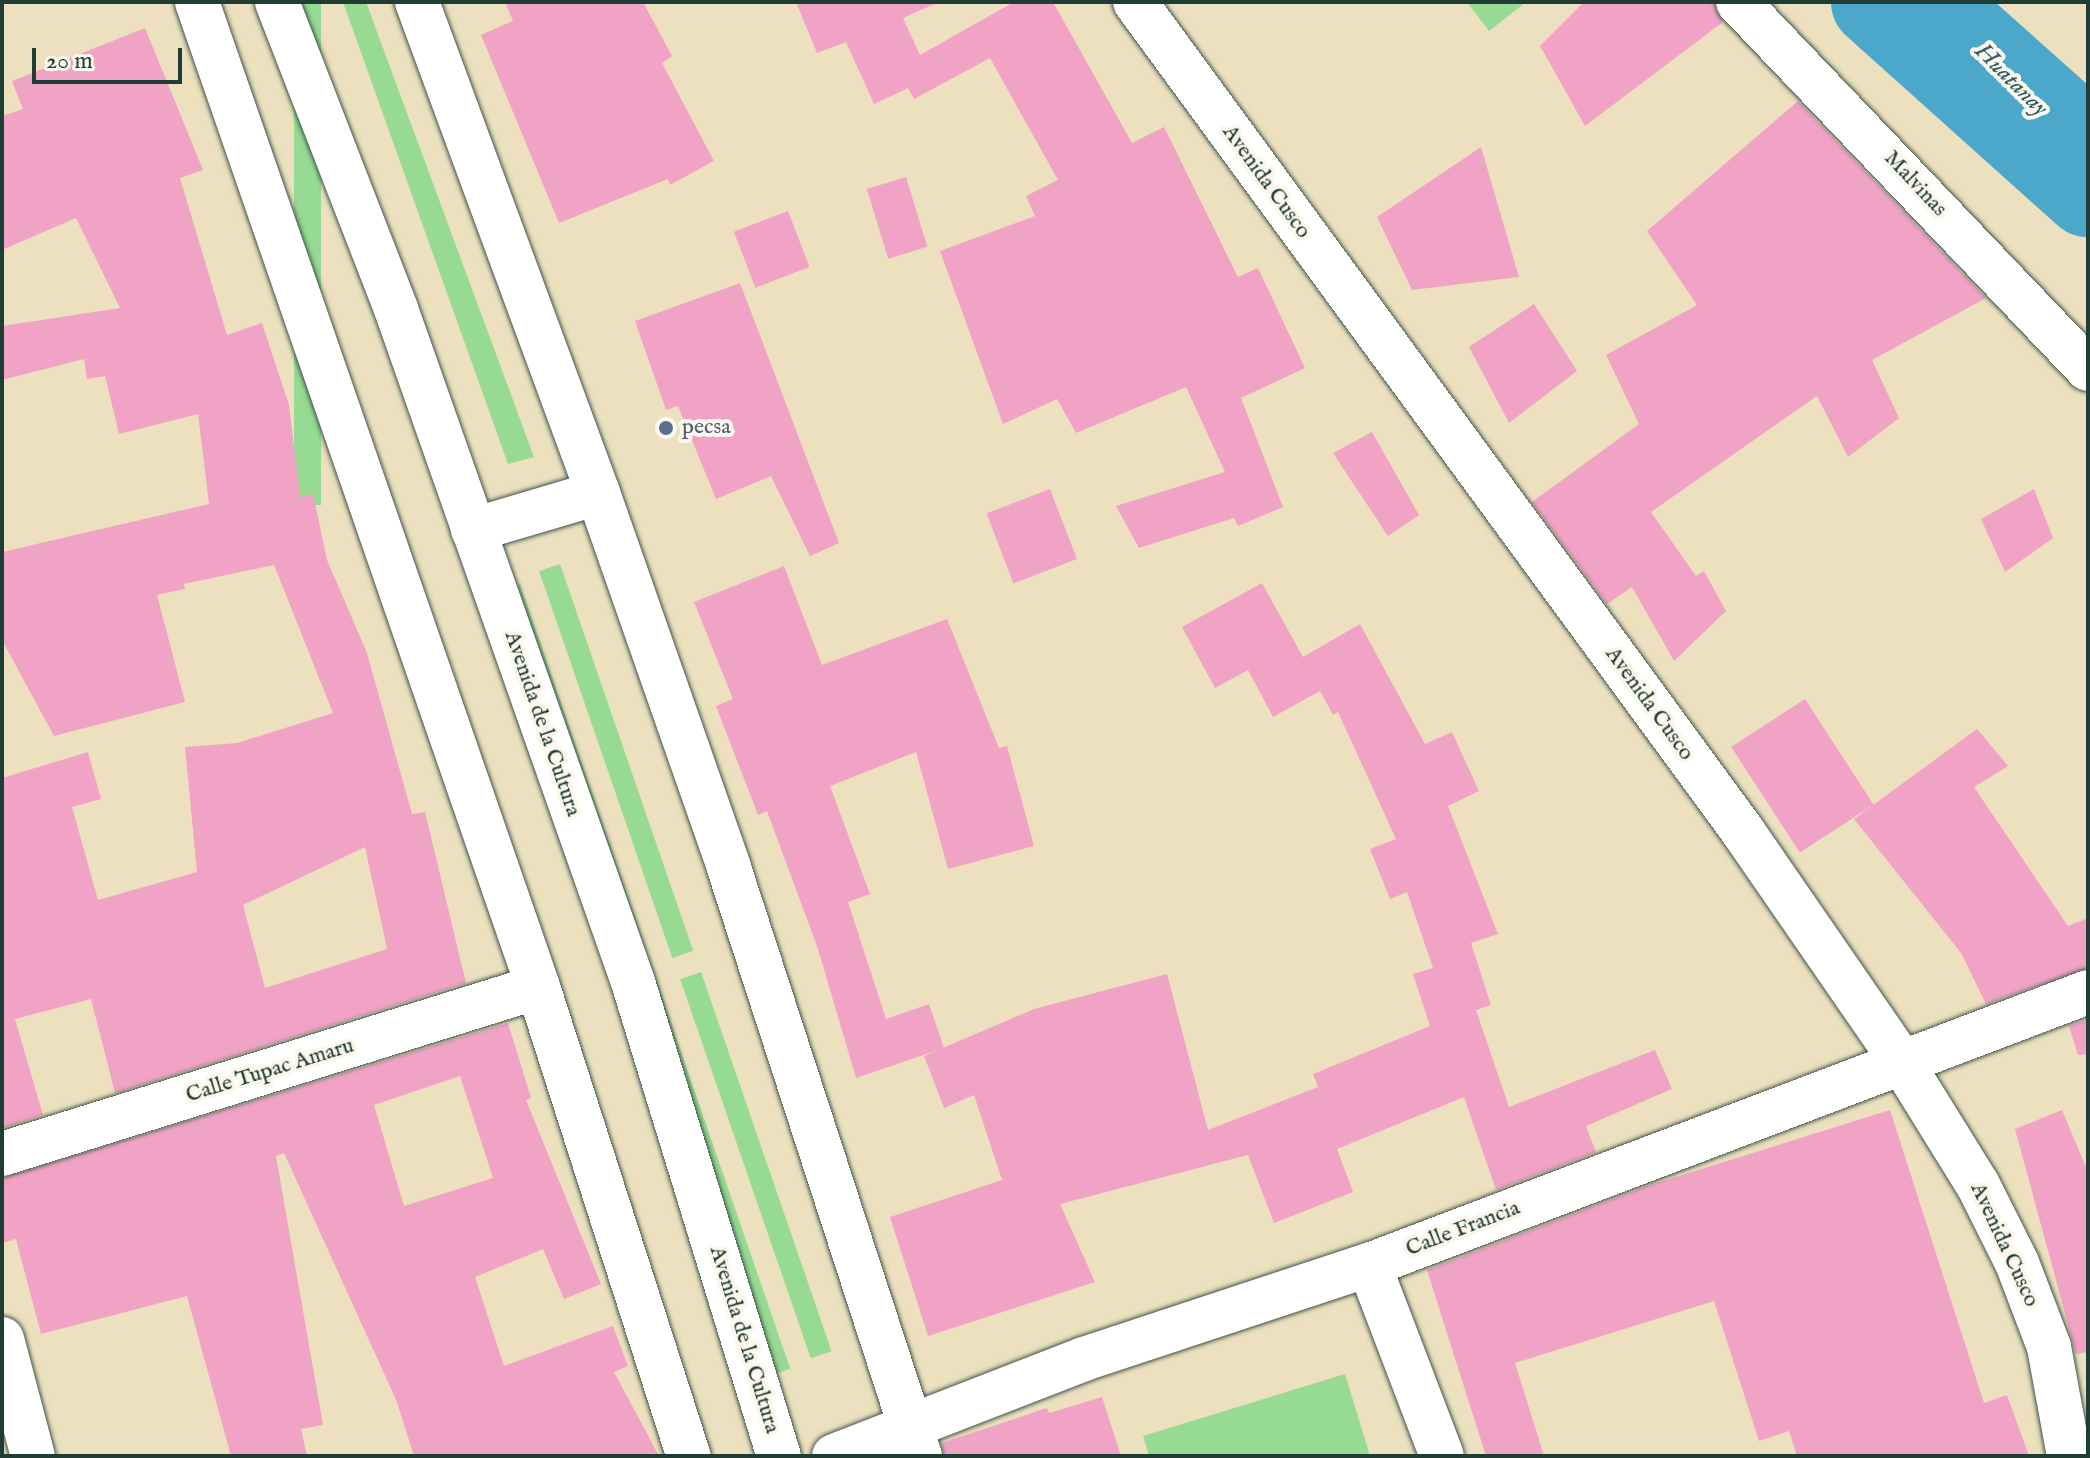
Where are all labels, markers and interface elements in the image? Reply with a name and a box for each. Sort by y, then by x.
scale bar [36,32,186,82]
water label: Huatanay [1969,38,2053,122]
text: 20 m [46,46,93,77]
street label: Avenida Cusco [1216,120,1316,244]
street label: Malvinas [1878,146,1952,222]
place label: pecsa [682,415,731,441]
marker: pecsa [657,419,675,437]
street label: Avenida de la Cultura [498,628,586,820]
street label: Avenida Cusco [1599,642,1699,766]
street label: Calle Tupac Amaru [183,1033,357,1109]
street label: Avenida Cusco [1964,1179,2044,1311]
street label: Calle Francia [1402,1195,1524,1263]
street label: Avenida de la Cultura [703,1243,785,1437]

